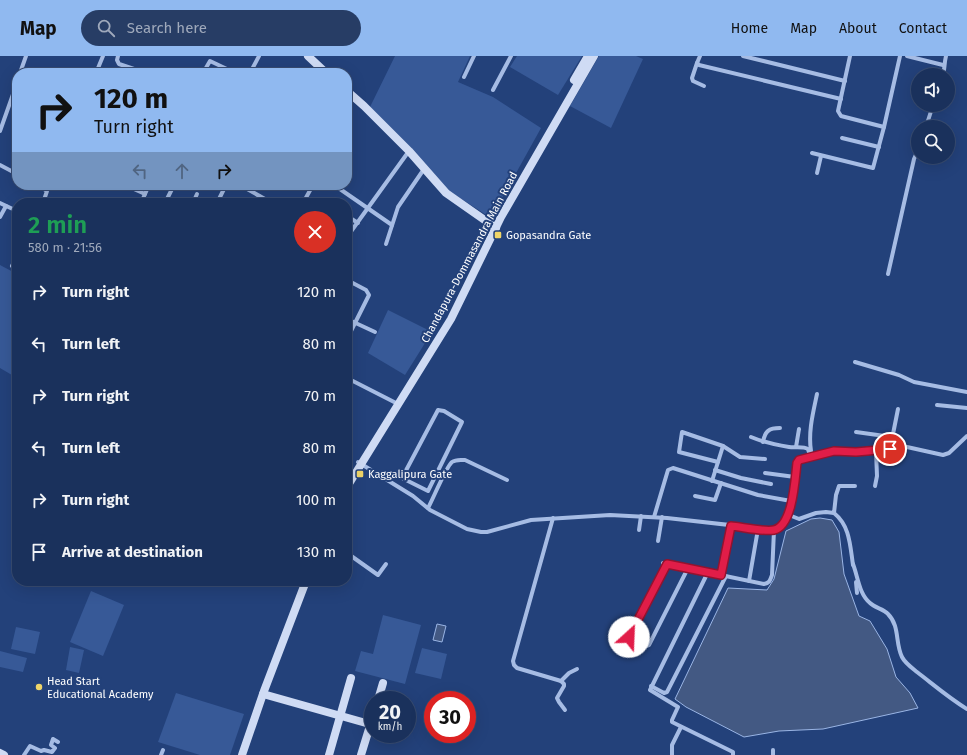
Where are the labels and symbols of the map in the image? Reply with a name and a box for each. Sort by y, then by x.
street label: Chandapura-Dommasandra Main Road [419,169,520,345]
place label: Gopasandra Gate [506,229,591,242]
marker: Gopasandra Gate [493,230,503,240]
pin [873,432,907,466]
place label: Kaggalipura Gate [368,468,452,481]
marker: Kaggalipura Gate [355,469,365,479]
position arrow [608,616,650,658]
place label: Head Start Educational Academy [47,675,154,701]
marker: Head Start Educational Academy [34,682,44,692]
speed limit sign: 30 [424,691,476,743]

